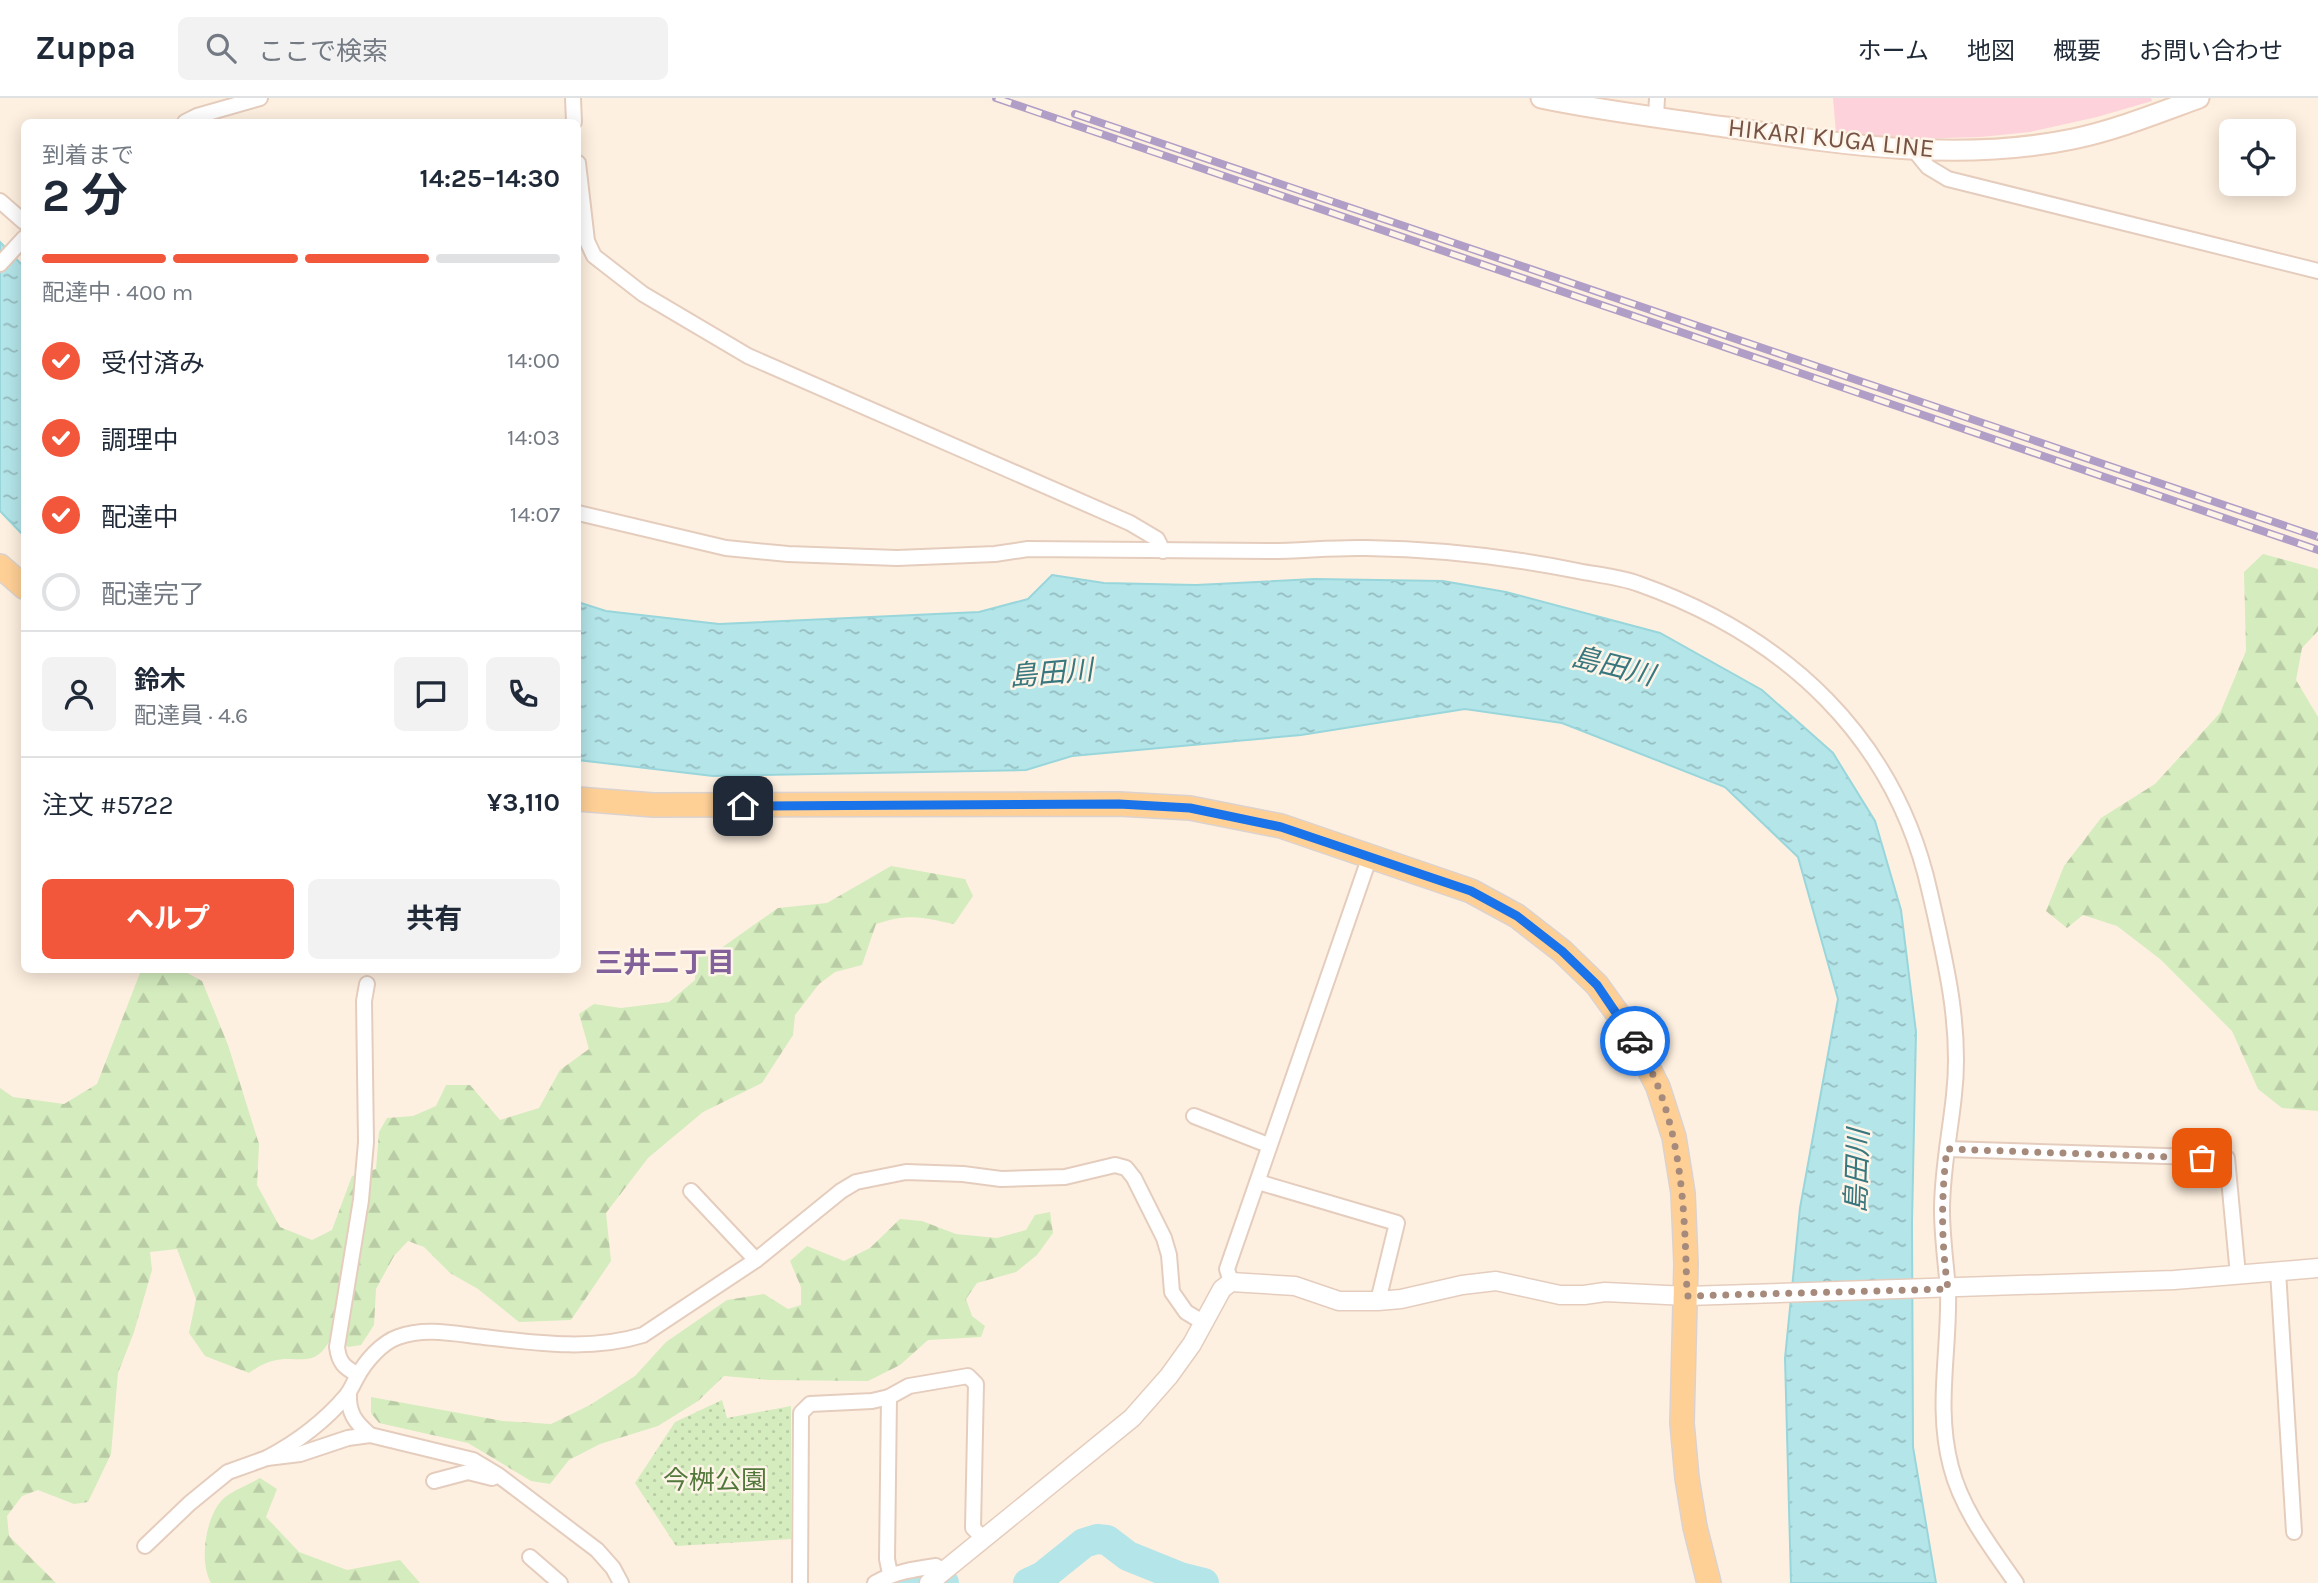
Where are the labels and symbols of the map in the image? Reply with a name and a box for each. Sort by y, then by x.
street label: HIKARI KUGA LINE [1726,112,1936,164]
water label: 島田川 [1568,640,1661,693]
water label: 島田川 [1008,653,1097,693]
pin [713,776,773,836]
district label: 三井二丁目 [595,946,735,979]
courier [1600,1006,1670,1076]
water label: 島田川 [1839,1125,1875,1214]
pin [2172,1128,2232,1188]
park label: 今桝公園 [663,1465,767,1496]

